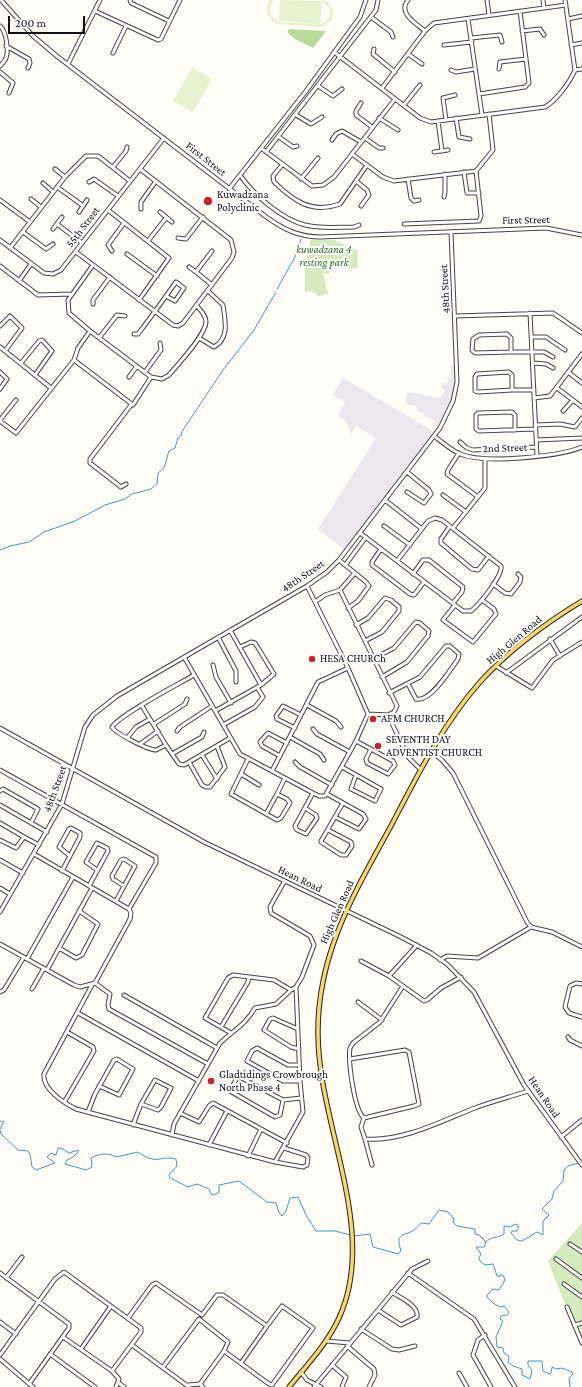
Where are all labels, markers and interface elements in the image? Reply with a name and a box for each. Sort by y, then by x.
scale bar [10,8,87,34]
text: 200 m [15,16,46,30]
street label: First Street [183,139,229,179]
place label: Kuwadzana Polyclinic [217,188,269,214]
marker: Kuwadzana Polyclinic [202,195,214,207]
street label: 55th Street [63,204,103,250]
street label: First Street [502,213,550,227]
park label: kuwadzana 4 resting park [296,243,352,269]
street label: 48th Street [437,264,453,314]
street label: 2nd Street [482,441,528,455]
street label: 48th Street [279,557,327,595]
street label: High Glen Road [484,613,544,667]
place label: HESA CHURCh [320,652,386,666]
marker: HESA CHURCh [307,654,317,664]
place label: AFM CHURCH [381,712,444,726]
marker: AFM CHURCH [368,714,378,724]
place label: SEVENTH DAY ADVENTIST CHURCH [386,733,482,759]
marker: SEVENTH DAY ADVENTIST CHURCH [373,741,383,751]
street label: 48th Street [40,764,70,814]
street label: Hean Road [276,863,324,895]
street label: High Glen Road [317,878,357,946]
place label: Gladtidings Crowbrough North Phase 4 [219,1068,328,1094]
street label: Hean Road [525,1074,563,1120]
marker: Gladtidings Crowbrough North Phase 4 [206,1076,216,1086]

